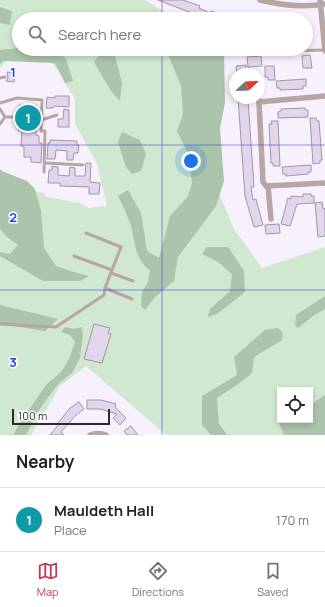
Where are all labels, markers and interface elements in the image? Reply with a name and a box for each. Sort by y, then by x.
search box [12,12,313,56]
icon: search [26,23,48,45]
text: Search here [58,24,141,45]
text: 1 [10,63,16,81]
north arrow [229,68,265,104]
pin: 1 [15,103,41,133]
your location [181,151,201,171]
text: 2 [9,208,17,226]
text: 3 [9,353,17,371]
map controls [277,387,313,423]
button: locate [277,387,313,423]
scale bar [12,407,110,426]
text: 100 m [18,408,47,423]
text: Nearby [16,450,74,473]
text: Mauldeth Hall [54,500,154,521]
text: 1 [26,511,32,529]
text: 170 m [276,511,309,529]
text: Place [54,521,87,539]
tab: Map [37,560,59,599]
tab: Directions [132,560,184,599]
tab: Saved [257,560,288,599]

